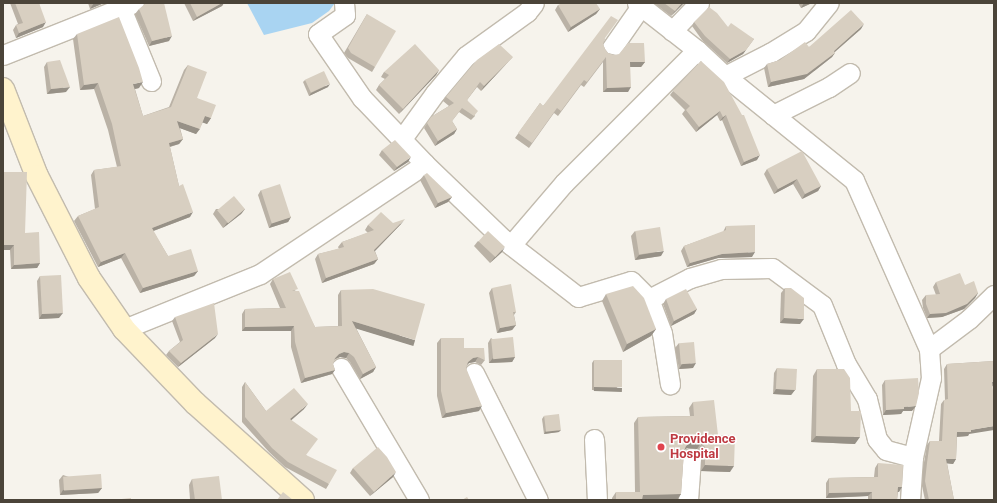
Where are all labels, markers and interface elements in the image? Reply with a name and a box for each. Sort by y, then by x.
place label: Providence Hospital [670,432,736,463]
marker: Providence Hospital [655,441,667,453]

